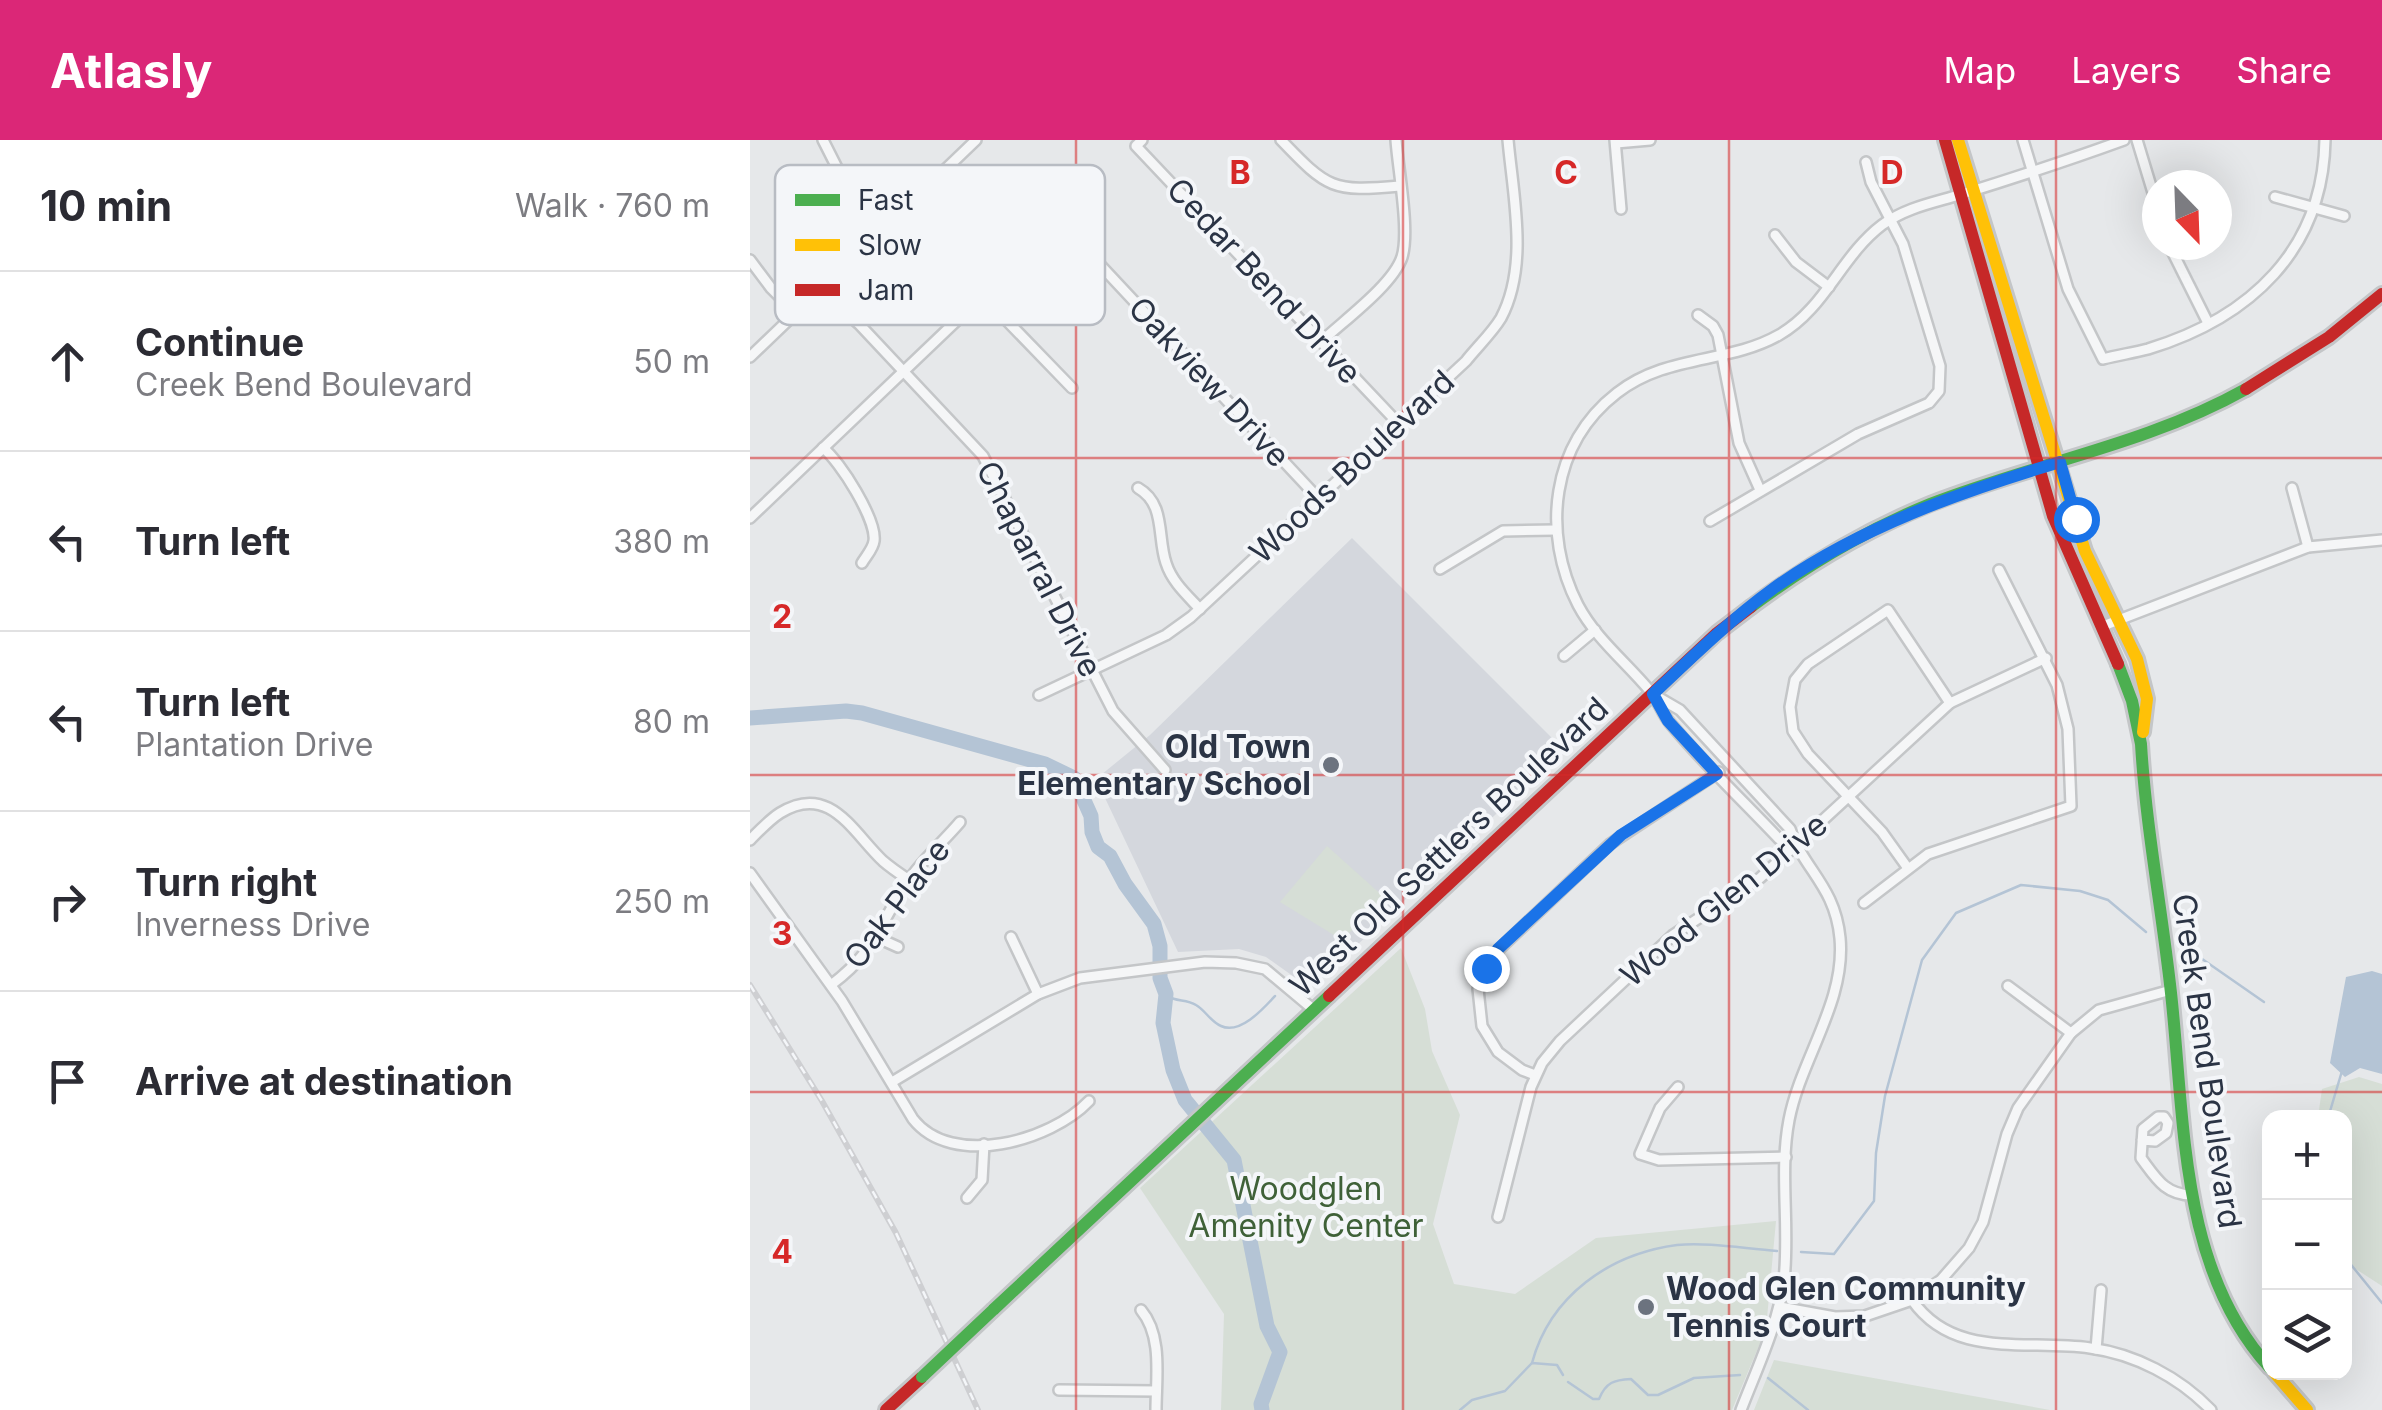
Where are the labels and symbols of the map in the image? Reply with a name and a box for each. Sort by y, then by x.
text: C [1554,153,1578,192]
text: D [1880,153,1904,192]
legend [775,165,1105,325]
street label: Cedar Bend Drive [1159,170,1369,392]
north arrow [2142,170,2232,260]
text: Fast [858,183,914,217]
text: Slow [858,228,922,262]
text: Jam [858,273,914,307]
street label: Oakview Drive [1121,288,1298,475]
street label: Woods Boulevard [1241,362,1462,571]
street label: Chaparral Drive [968,454,1111,683]
route start [2054,497,2100,543]
text: 2 [772,597,792,636]
street label: West Old Settlers Boulevard [1281,689,1616,1005]
place label: Old Town Elementary School [1017,727,1311,803]
marker: Old Town Elementary School [1320,754,1342,776]
street label: Wood Glen Drive [1613,804,1835,995]
street label: Oak Place [835,831,958,976]
street label: Creek Bend Boulevard [2165,891,2250,1231]
text: 3 [772,914,792,953]
route end [1464,946,1510,992]
park label: Woodglen Amenity Center [1188,1169,1424,1245]
text: 4 [771,1232,793,1271]
place label: Wood Glen Community Tennis Court [1666,1269,2026,1345]
marker: Wood Glen Community Tennis Court [1635,1296,1657,1318]

